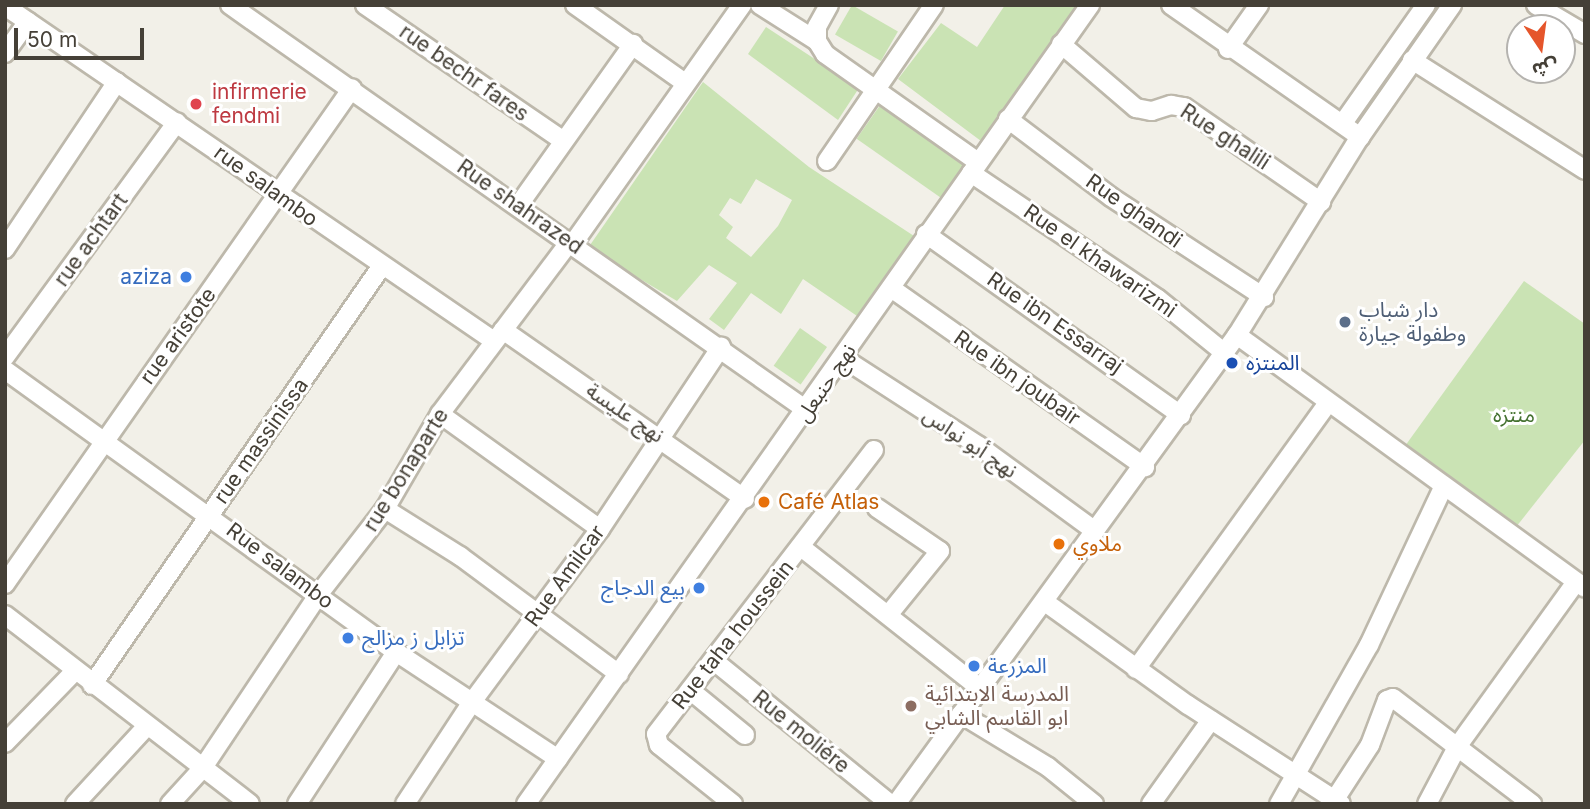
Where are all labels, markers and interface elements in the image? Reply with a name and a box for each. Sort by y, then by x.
scale bar [18,14,147,58]
north arrow [1506,14,1576,84]
street label: rue bechr fares [395,19,533,127]
text: 50 m [27,27,77,52]
text: ش [1530,54,1561,82]
place label: infirmerie fendmi [212,79,307,129]
marker: infirmerie fendmi [186,94,206,114]
street label: Rue ghalili [1176,99,1274,175]
street label: rue salambo [209,140,323,232]
street label: Rue shahrazed [452,154,588,260]
street label: Rue ghandi [1081,169,1187,253]
street label: rue achtart [49,189,133,291]
street label: Rue el khawarizmi [1019,199,1181,323]
place label: aziza [120,264,172,290]
street label: Rue ibn Essarraj [982,267,1128,379]
marker: aziza [178,269,194,285]
street label: rue aristote [135,283,221,389]
place label: دار شباب وطفولة جيارة [1359,297,1466,347]
marker: دار شباب وطفولة جيارة [1337,314,1353,330]
street label: Rue ibn joubair [949,325,1085,431]
street label: نهج حنبعل [791,339,861,427]
place label: المنتزه [1246,350,1300,376]
marker: المنتزه [1224,355,1240,371]
street label: rue massinissa [208,373,314,509]
street label: نهج عليسة [581,378,669,448]
street label: نهج أبو نواس [918,402,1022,484]
park label: منتزه [1493,402,1535,428]
street label: rue bonaparte [358,404,454,536]
place label: Café Atlas [778,489,879,515]
marker: Café Atlas [756,494,772,510]
street label: Rue salambo [221,518,339,614]
street label: Rue Amilcar [520,520,610,632]
place label: ملاوي [1073,531,1122,557]
marker: ملاوي [1051,536,1067,552]
street label: Rue taha houssein [667,555,799,715]
place label: بيع الدجاج [601,575,685,601]
marker: بيع الدجاج [691,580,707,596]
place label: تزابل ز مزالح [362,625,464,651]
marker: تزابل ز مزالح [340,630,356,646]
place label: المزرعة [988,653,1047,679]
marker: المزرعة [966,658,982,674]
place label: المدرسة الابتدائية ابو القاسم الشابي [925,681,1069,731]
street label: Rue moliére [747,685,855,779]
marker: المدرسة الابتدائية ابو القاسم الشابي [903,698,919,714]

